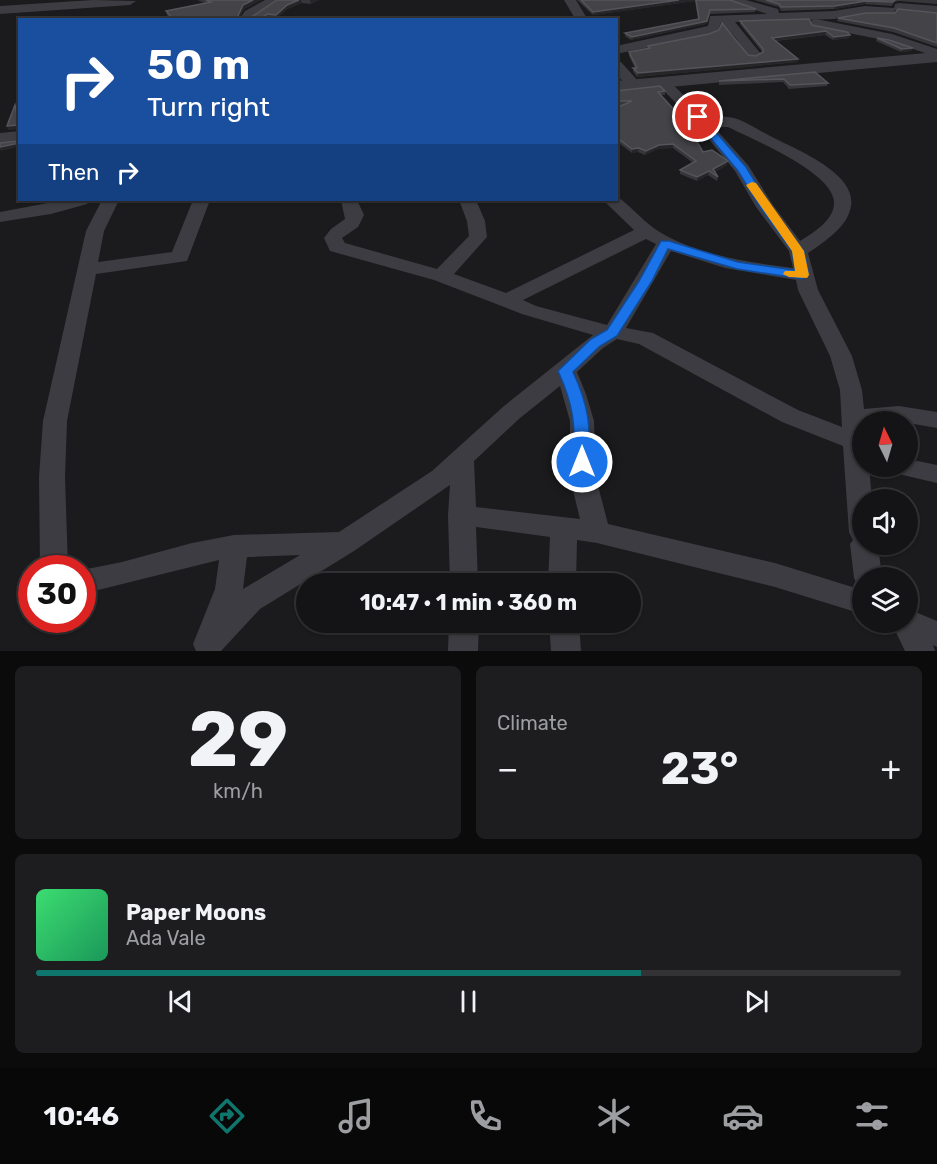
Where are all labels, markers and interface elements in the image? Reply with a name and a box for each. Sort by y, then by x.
text: 50 m [147,40,250,90]
icon: right [48,42,126,120]
text: Turn right [147,91,270,123]
pin [672,91,723,142]
icon: arrive [681,100,714,133]
icon: right [111,156,144,189]
text: Then [48,159,99,186]
north arrow [852,411,918,477]
map controls [852,411,918,633]
position arrow [550,430,614,494]
button: sound [852,489,918,555]
speed limit sign: 30 [18,555,96,633]
button: layers [852,567,918,633]
text: 10:47 · 1 min · 360 m [360,589,577,616]
text: 29 [188,693,288,786]
text: Climate [497,711,568,735]
text: 23° [661,742,738,795]
text: − [497,749,518,788]
text: + [880,749,901,788]
text: km/h [213,779,263,803]
text: Paper Moons [126,899,266,926]
text: Ada Vale [126,926,206,950]
icon: previous [164,985,197,1018]
icon: pause [452,985,485,1018]
icon: next [740,985,773,1018]
icon: directions [206,1095,248,1137]
icon: music [335,1095,377,1137]
icon: phone [464,1095,506,1137]
icon: climate [593,1095,635,1137]
icon: car [722,1095,764,1137]
icon: filters [851,1095,893,1137]
text: 10:46 [44,1100,119,1132]

